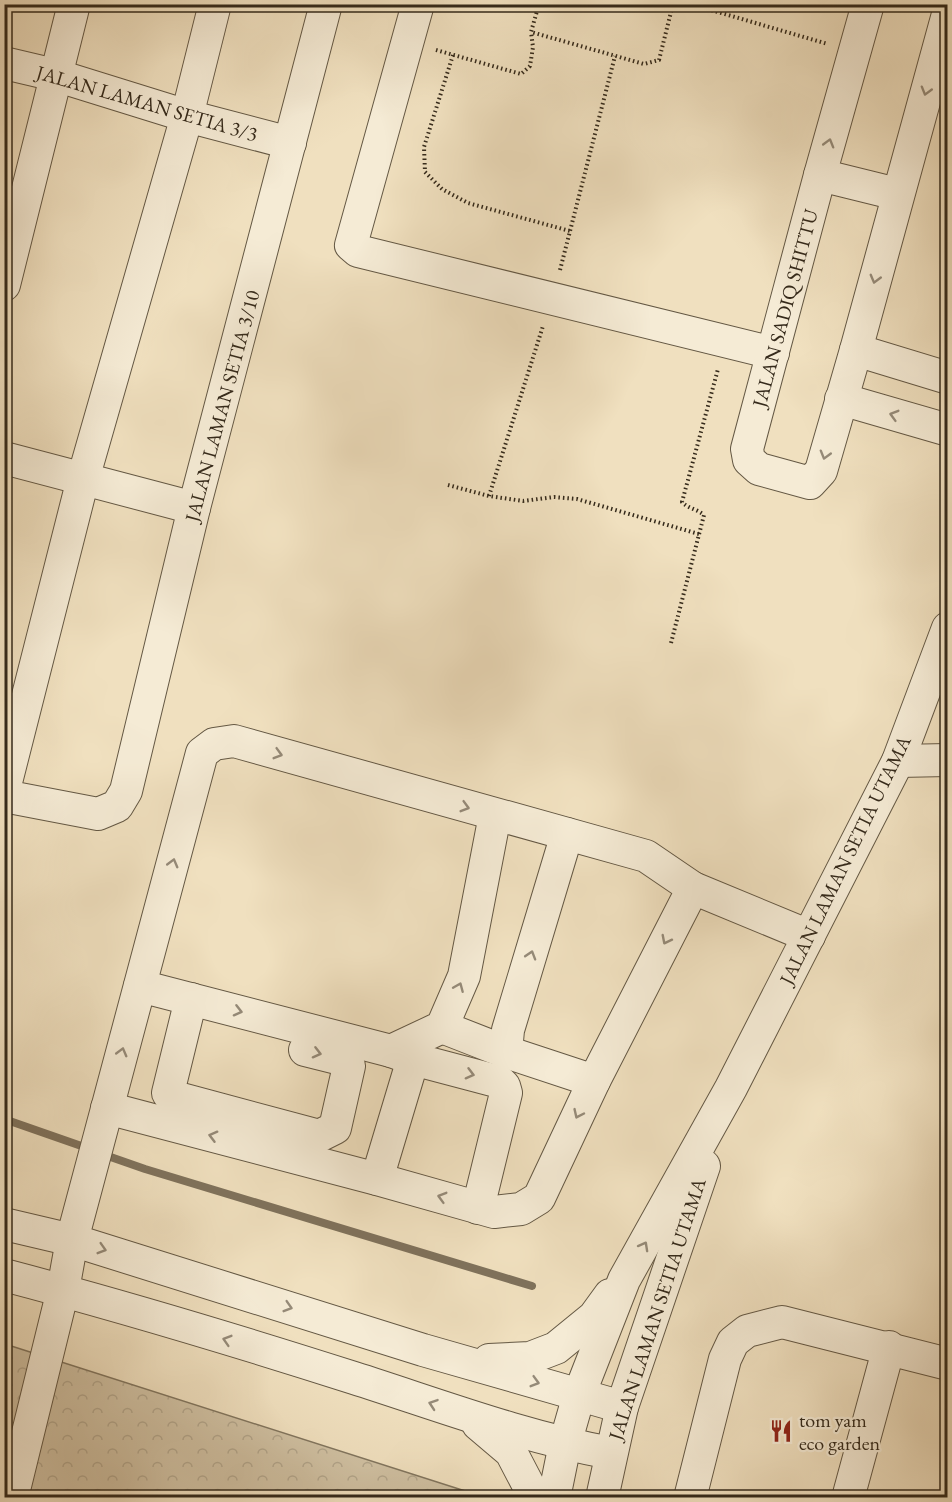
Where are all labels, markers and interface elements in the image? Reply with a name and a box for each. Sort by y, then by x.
street label: JALAN LAMAN SETIA 3/3 [31,58,261,147]
one-way arrow [921,85,933,96]
one-way arrow [822,138,834,149]
street label: JALAN SADIQ SHITTU [746,206,824,412]
one-way arrow [869,274,882,284]
street label: JALAN LAMAN SETIA 3/10 [178,287,266,527]
one-way arrow [890,409,900,422]
one-way arrow [820,450,832,460]
street label: JALAN LAMAN SETIA UTAMA [772,731,917,991]
one-way arrow [272,747,283,759]
one-way arrow [460,800,470,812]
one-way arrow [165,858,178,868]
one-way arrow [662,934,673,944]
one-way arrow [524,950,536,961]
one-way arrow [452,983,464,994]
one-way arrow [232,1004,242,1017]
one-way arrow [312,1046,322,1059]
one-way arrow [115,1047,128,1057]
one-way arrow [464,1066,474,1079]
one-way arrow [574,1107,586,1118]
one-way arrow [209,1131,219,1143]
street label: JALAN LAMAN SETIA UTAMA [602,1175,712,1445]
one-way arrow [437,1192,447,1205]
one-way arrow [636,1241,648,1252]
one-way arrow [96,1242,107,1254]
one-way arrow [282,1300,293,1312]
one-way arrow [222,1335,233,1347]
one-way arrow [529,1375,540,1387]
one-way arrow [428,1399,439,1412]
place label: tom yam eco garden [799,1407,881,1456]
restaurant icon: tom yam eco garden [768,1418,794,1444]

